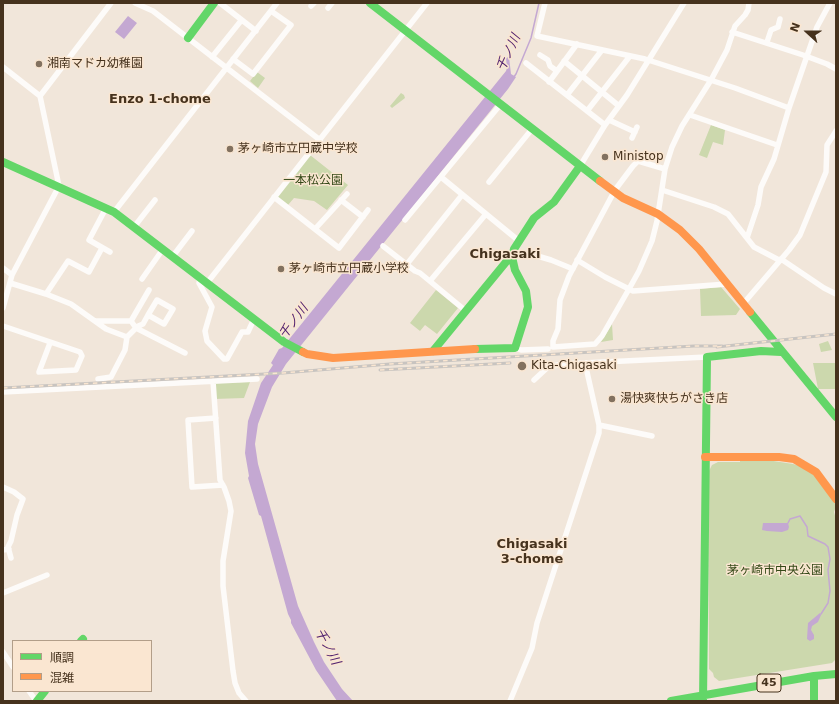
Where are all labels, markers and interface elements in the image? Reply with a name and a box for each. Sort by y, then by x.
north arrow [787,12,827,52]
text: N [788,21,803,34]
water label: 千ノ川 [494,32,524,74]
place label: 湘南マドカ幼稚園 [47,57,143,71]
marker: 湘南マドカ幼稚園 [34,59,44,69]
district label: Enzo 1-chome [109,92,211,108]
place label: 茅ヶ崎市立円蔵中学校 [238,142,358,156]
marker: 茅ヶ崎市立円蔵中学校 [225,144,235,154]
place label: Ministop [613,150,664,164]
marker: Ministop [600,152,610,162]
park label: 一本松公園 [283,174,343,188]
district label: Chigasaki [470,247,540,263]
place label: 茅ヶ崎市立円蔵小学校 [289,262,409,276]
marker: 茅ヶ崎市立円蔵小学校 [276,264,286,274]
water label: 千ノ川 [276,302,312,342]
place label: Kita-Chigasaki [531,359,617,373]
marker: Kita-Chigasaki [516,360,528,372]
place label: 湯快爽快ちがさき店 [620,392,728,406]
marker: 湯快爽快ちがさき店 [607,394,617,404]
district label: Chigasaki 3-chome [497,537,567,568]
park label: 茅ヶ崎市中央公園 [727,564,823,578]
water label: 千ノ川 [311,626,343,668]
legend [12,640,152,692]
text: 順調 [50,651,74,665]
text: 混雑 [50,671,74,685]
road number: 45 [757,674,781,692]

